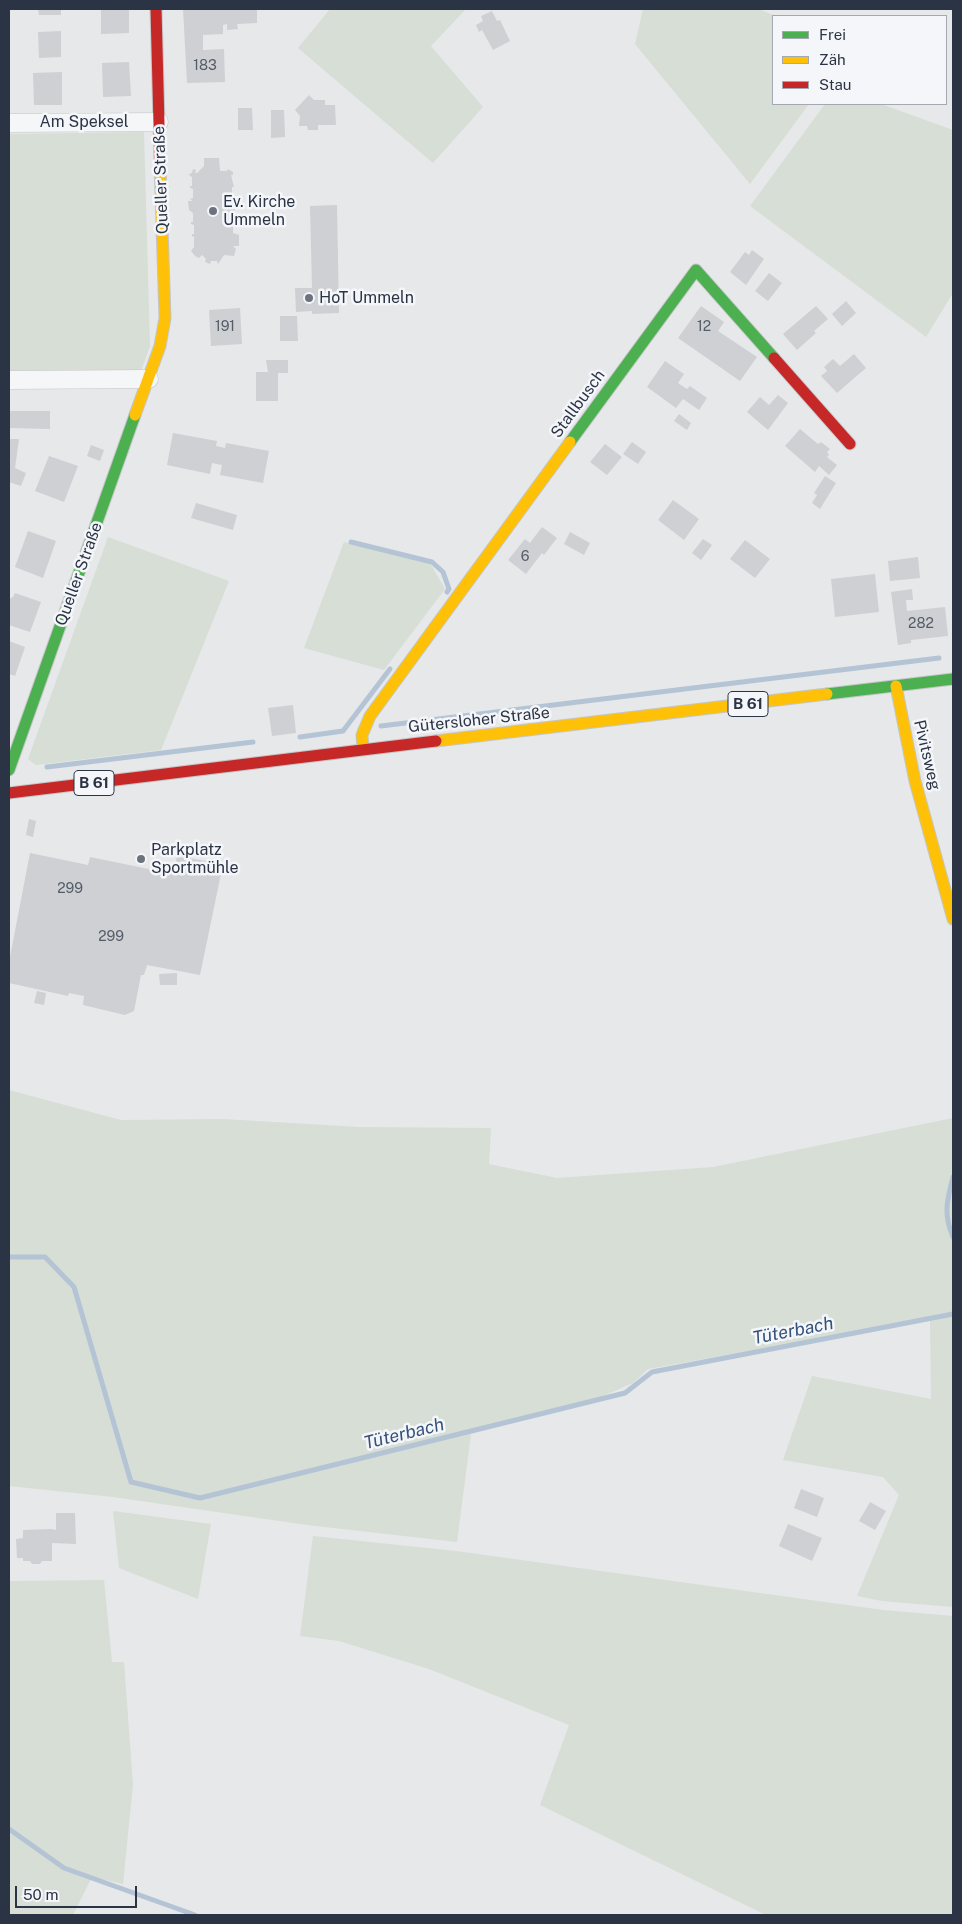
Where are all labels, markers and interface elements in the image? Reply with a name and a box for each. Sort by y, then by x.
legend [772,15,947,105]
text: Frei [819,26,846,43]
text: Zäh [819,51,846,68]
house number: 183 [193,58,217,74]
text: Stau [819,76,852,93]
street label: Am Speksel [39,112,129,132]
street label: Queller Straße [150,125,172,235]
place label: Ev. Kirche Ummeln [223,192,295,230]
marker: Ev. Kirche Ummeln [207,205,219,217]
place label: HoT Ummeln [319,288,414,308]
marker: HoT Ummeln [303,292,315,304]
house number: 191 [215,319,235,335]
house number: 12 [697,319,711,335]
street label: Stallbusch [547,366,609,442]
street label: Queller Straße [51,520,107,628]
house number: 6 [521,549,529,565]
house number: 282 [908,616,934,632]
road number: B 61 [728,692,768,716]
street label: Gütersloher Straße [407,703,551,737]
street label: Pivitsweg [910,718,944,792]
road number: B 61 [74,770,114,796]
place label: Parkplatz Sportmühle [151,840,239,878]
marker: Parkplatz Sportmühle [135,853,147,865]
house number: 299 [57,881,83,897]
house number: 299 [98,929,124,945]
water label: Tüterbach [751,1313,835,1349]
water label: Tüterbach [362,1414,446,1454]
scale bar [18,1876,140,1908]
text: 50 m [23,1886,58,1903]

